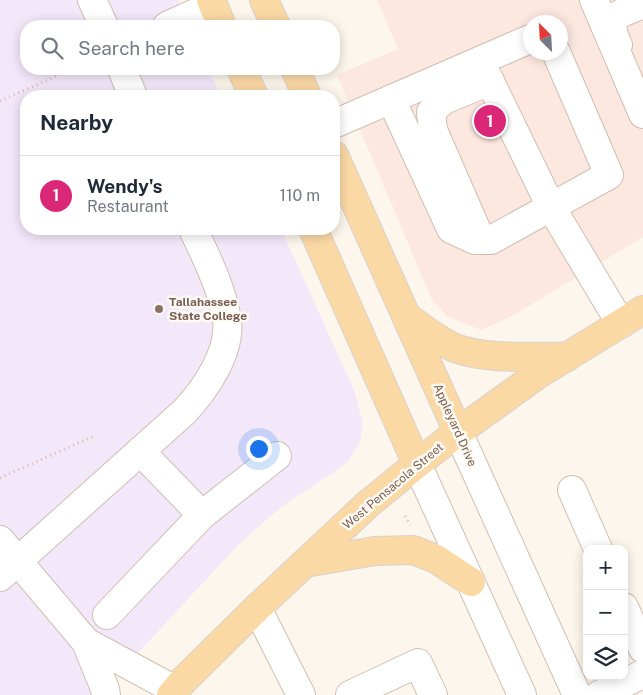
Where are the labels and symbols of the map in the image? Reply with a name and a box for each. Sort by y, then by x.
north arrow [523,15,568,60]
pin: 1 [474,102,506,140]
place label: Tallahassee State College [169,295,247,323]
marker: Tallahassee State College [153,303,165,315]
street label: Appleyard Drive [430,381,480,469]
your location [246,436,272,462]
street label: West Pensacola Street [340,440,446,532]

